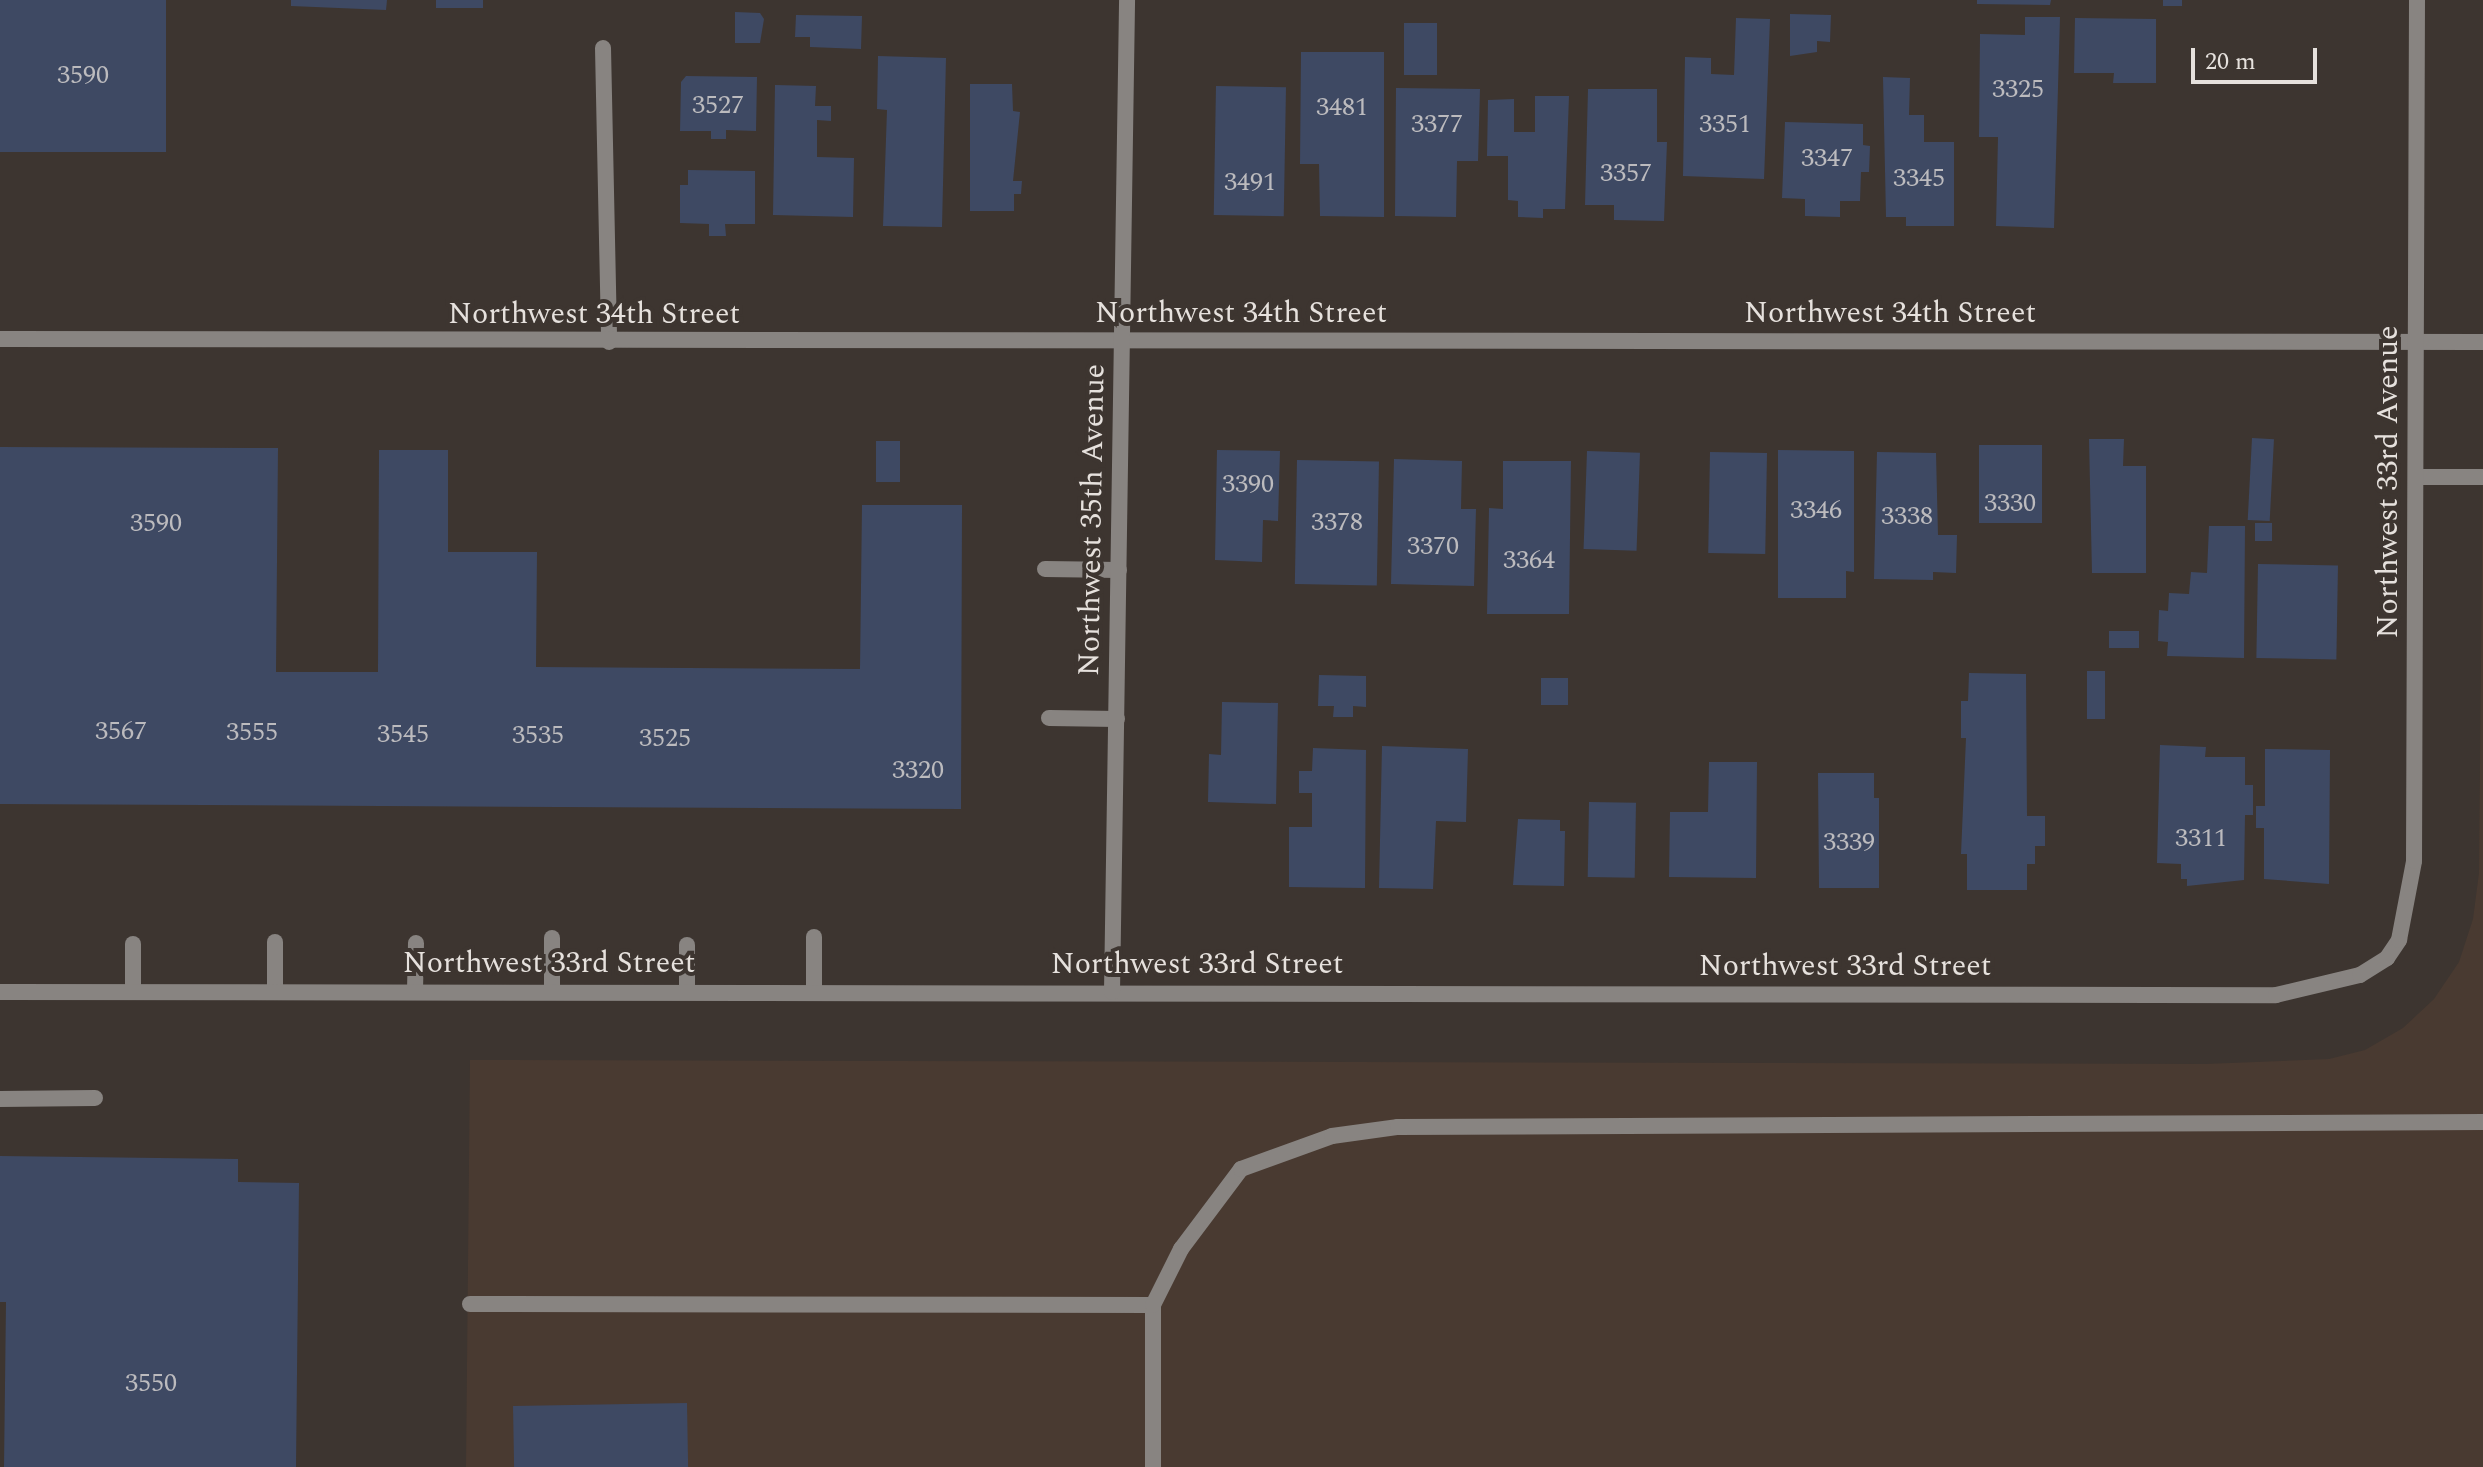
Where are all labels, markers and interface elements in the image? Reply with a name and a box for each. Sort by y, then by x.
scale bar [2195,32,2321,82]
text: 20 m [2205,44,2256,80]
house number: 3590 [57,60,109,92]
house number: 3325 [1992,74,2044,106]
house number: 3527 [692,90,744,122]
house number: 3481 [1316,92,1368,124]
house number: 3377 [1411,109,1463,141]
house number: 3351 [1699,109,1751,141]
house number: 3347 [1801,143,1853,175]
house number: 3357 [1600,158,1652,190]
house number: 3345 [1893,163,1945,195]
house number: 3491 [1224,167,1276,199]
street label: Northwest 34th Street [1095,295,1387,331]
street label: Northwest 34th Street [1744,295,2036,331]
street label: Northwest 34th Street [448,296,740,332]
street label: Northwest 33rd Avenue [2370,326,2406,638]
street label: Northwest 35th Avenue [1071,364,1113,676]
house number: 3390 [1222,469,1274,501]
house number: 3330 [1984,488,2036,520]
house number: 3346 [1790,495,1842,527]
house number: 3338 [1881,501,1933,533]
house number: 3378 [1311,507,1363,539]
house number: 3590 [130,508,182,540]
house number: 3370 [1407,531,1459,563]
house number: 3364 [1503,545,1555,577]
house number: 3567 [95,716,147,748]
house number: 3555 [226,717,278,749]
house number: 3545 [377,719,429,751]
house number: 3535 [512,720,564,752]
house number: 3525 [639,723,691,755]
house number: 3320 [892,755,944,787]
house number: 3311 [2175,823,2227,855]
house number: 3339 [1823,827,1875,859]
street label: Northwest 33rd Street [403,945,695,981]
street label: Northwest 33rd Street [1051,946,1343,982]
street label: Northwest 33rd Street [1699,948,1991,984]
house number: 3550 [125,1368,177,1400]

